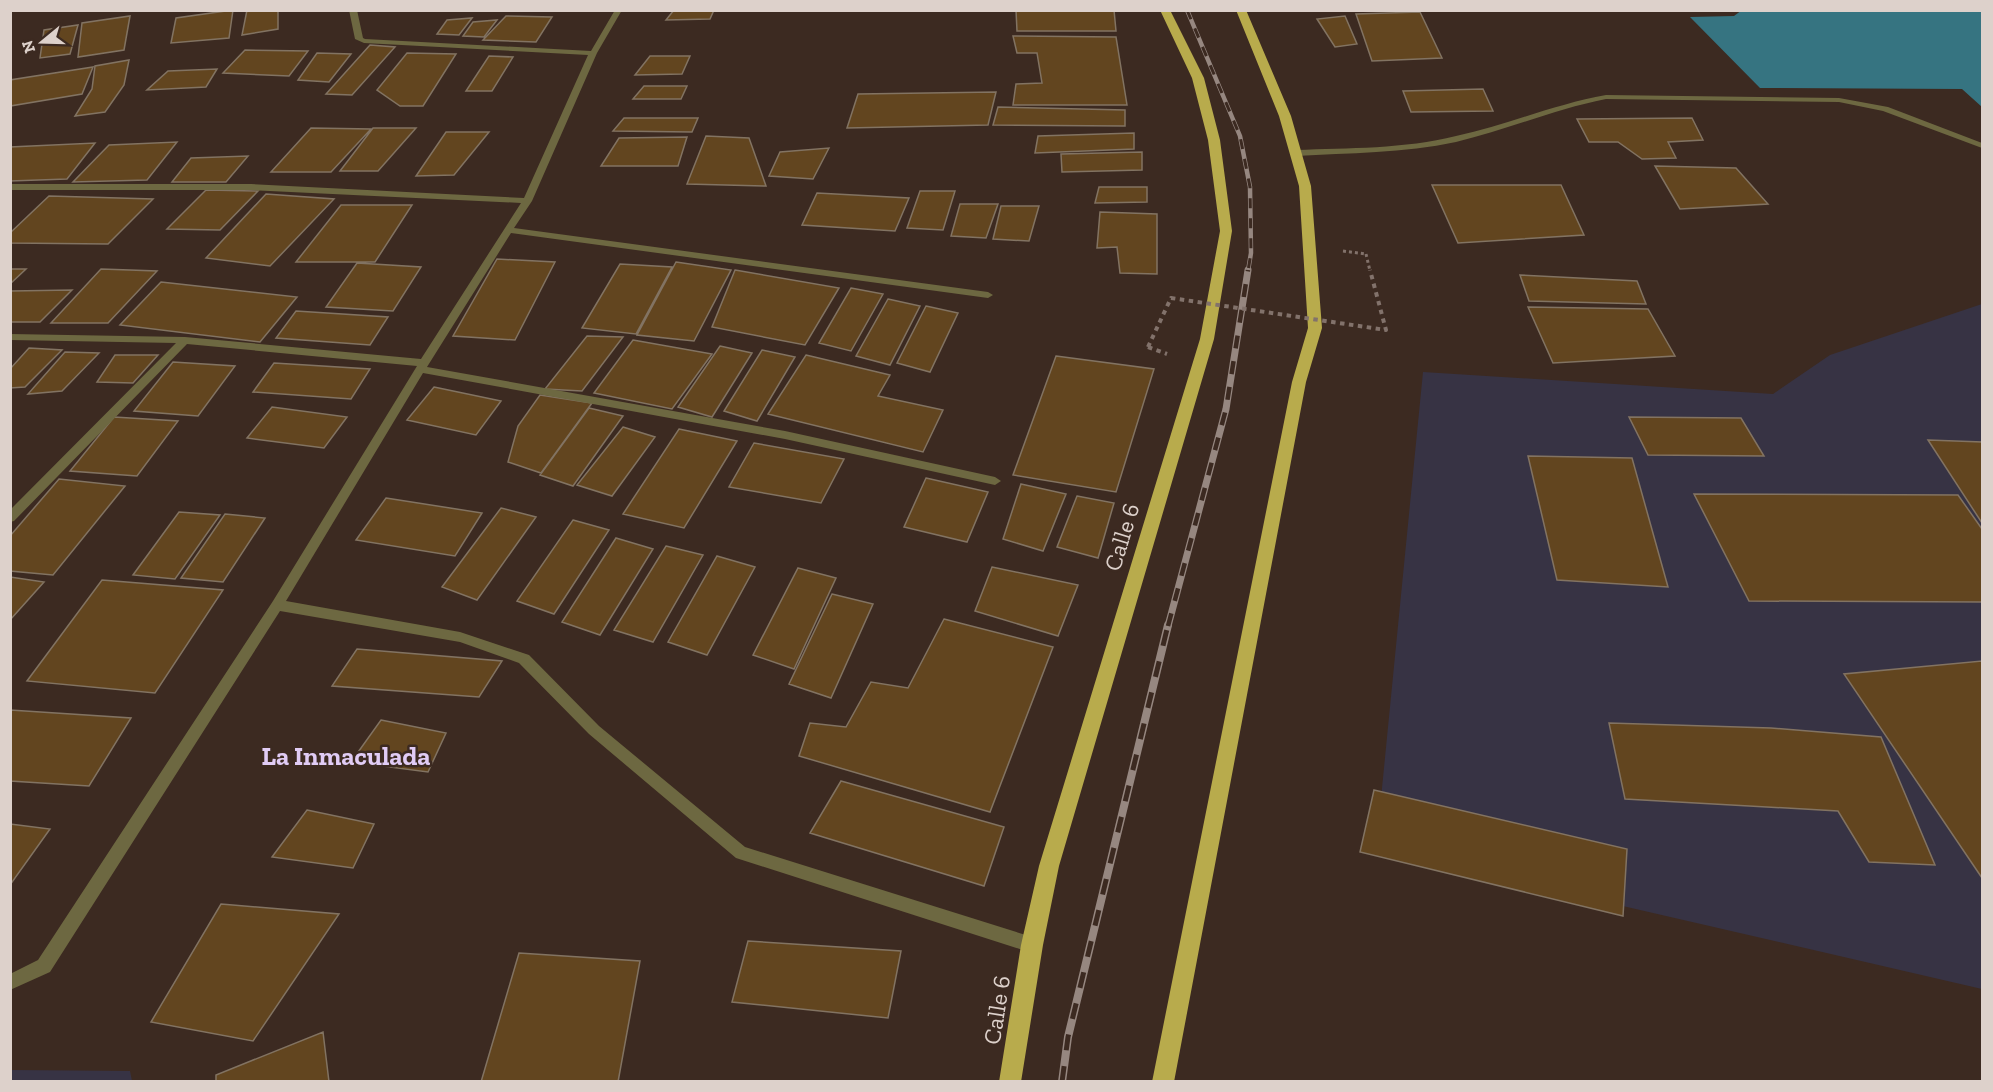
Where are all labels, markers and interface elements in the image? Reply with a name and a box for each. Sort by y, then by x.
north arrow [12,12,72,72]
text: N [17,38,39,56]
street label: Calle 6 [1098,499,1146,574]
district label: La Inmaculada [262,740,430,772]
street label: Calle 6 [977,973,1016,1046]

